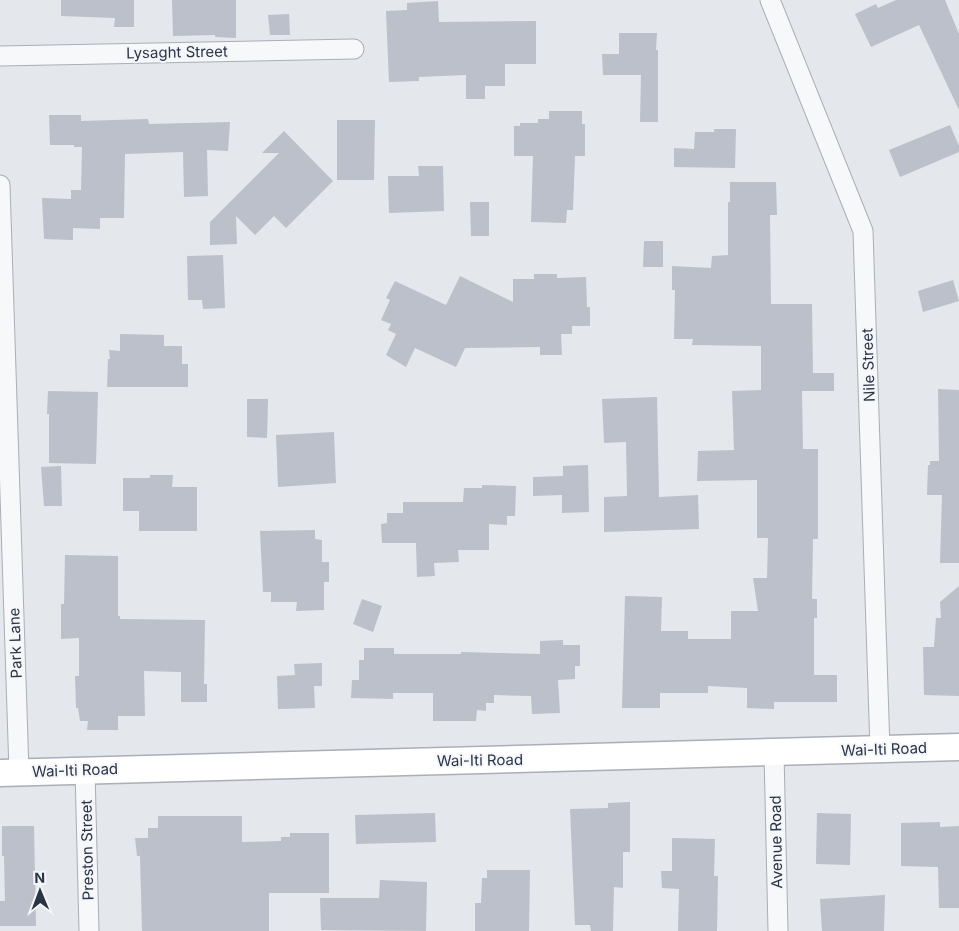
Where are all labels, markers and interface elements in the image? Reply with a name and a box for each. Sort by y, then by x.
street label: Lysaght Street [126,42,228,62]
street label: Nile Street [857,328,879,402]
street label: Park Lane [4,607,26,679]
street label: Wai-Iti Road [841,738,927,760]
street label: Wai-Iti Road [437,750,523,770]
street label: Wai-Iti Road [32,759,118,781]
street label: Avenue Road [766,795,786,889]
street label: Preston Street [77,799,97,901]
north arrow [15,866,65,916]
text: N [34,869,45,886]

